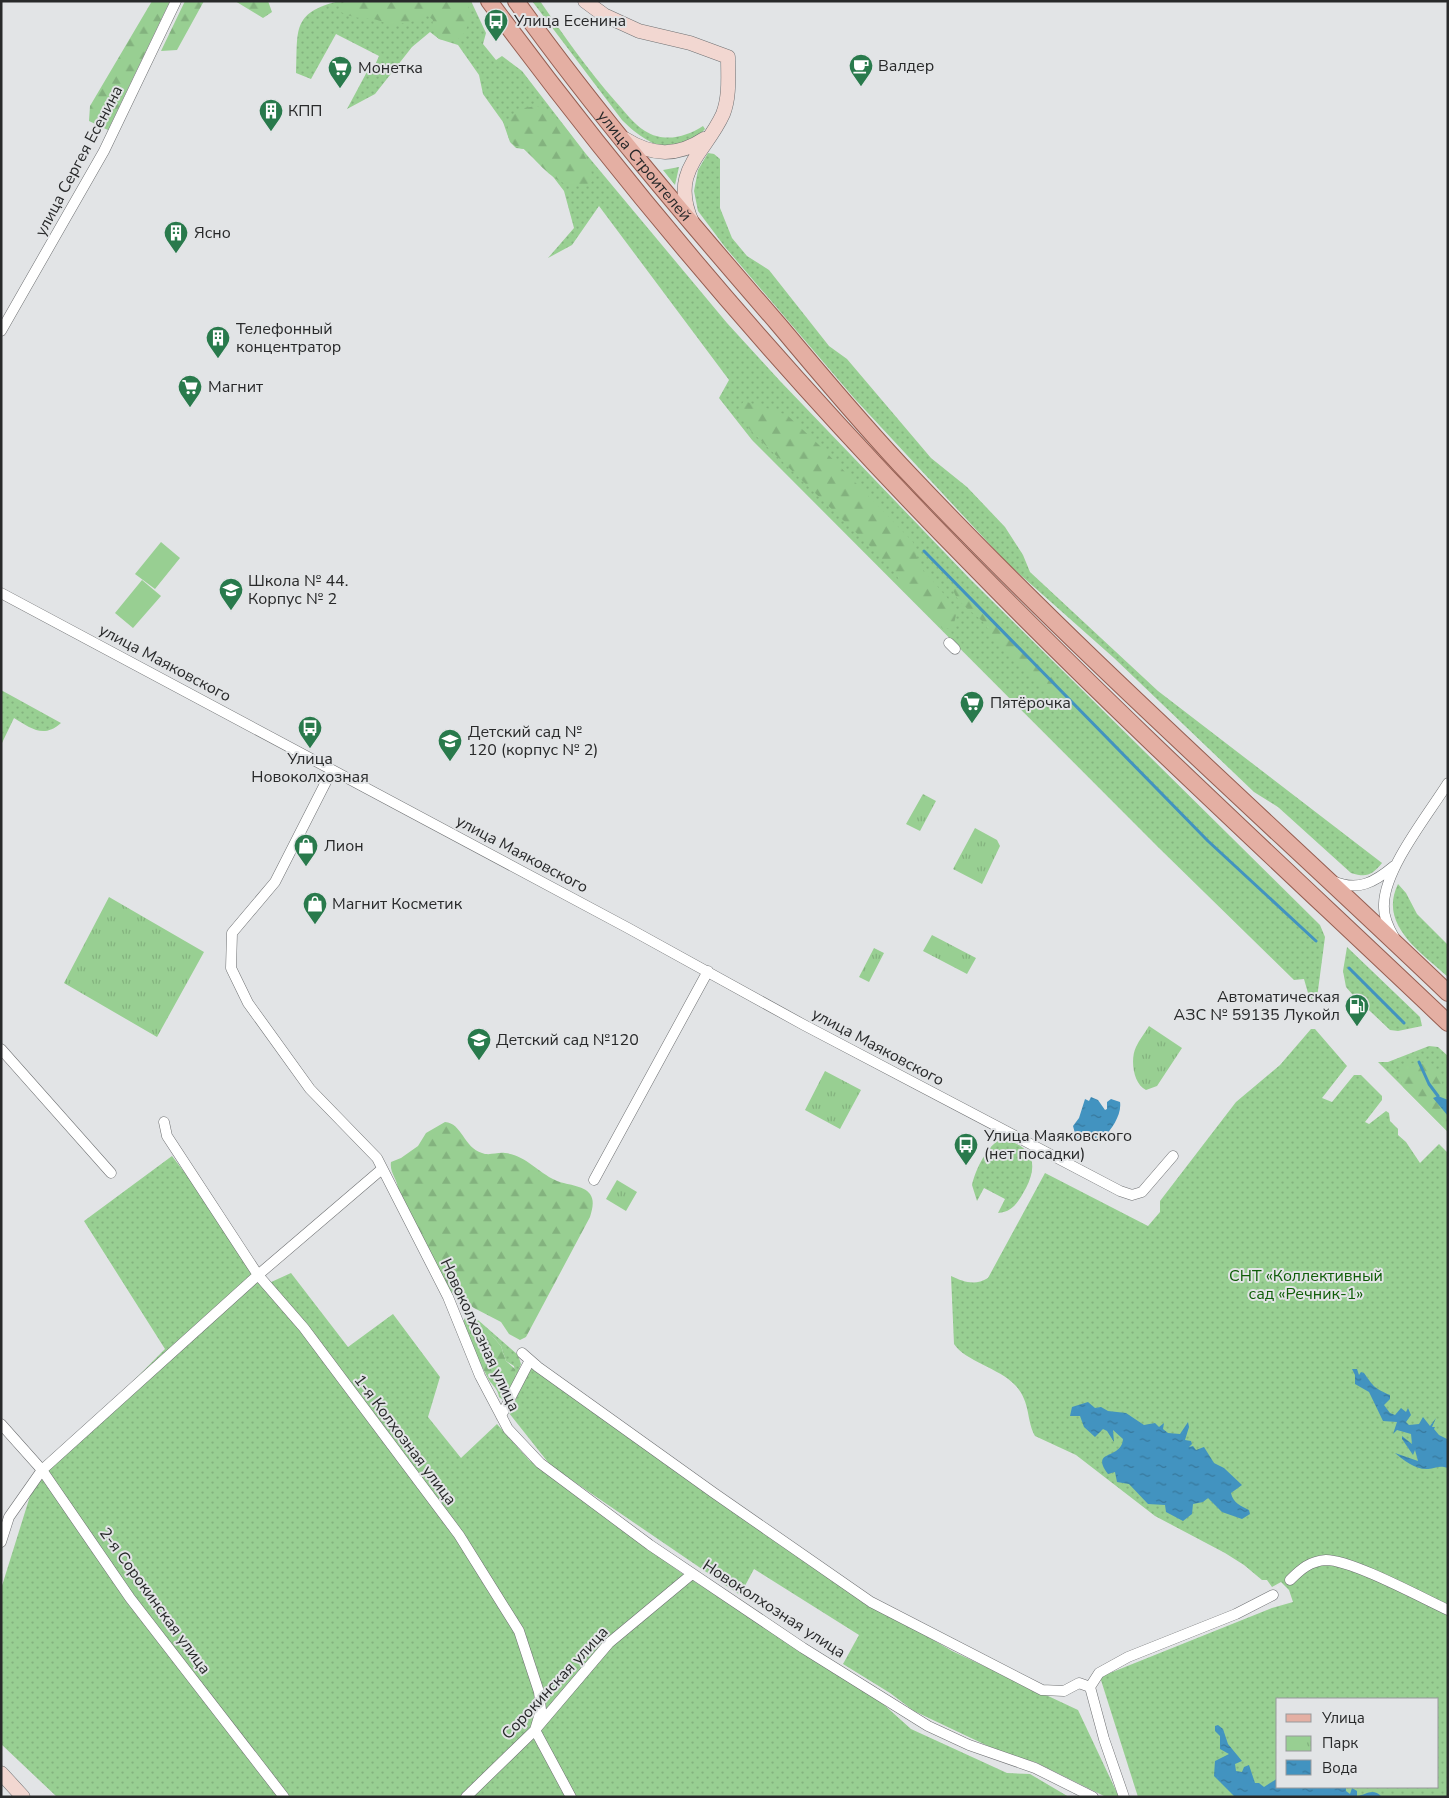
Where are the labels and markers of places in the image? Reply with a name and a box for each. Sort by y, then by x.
bus stop icon: Улица Есенина [483,8,509,42]
place label: Улица Есенина [513,10,626,32]
cafe icon: Валдер [848,53,874,87]
supermarket icon: Монетка [327,55,353,89]
place label: Валдер [878,55,934,77]
place label: Монетка [358,57,423,79]
building icon: КПП [258,98,284,132]
place label: КПП [288,100,322,122]
building icon: Ясно [163,220,189,254]
place label: Ясно [194,222,231,244]
place label: Телефонный концентратор [236,318,341,358]
building icon: Телефонный концентратор [205,325,231,359]
supermarket icon: Магнит [177,374,203,408]
place label: Магнит [208,376,264,398]
place label: Школа № 44. Корпус № 2 [248,570,348,610]
school or university icon: Школа № 44. Корпус № 2 [218,577,244,611]
supermarket icon: Пятёрочка [959,690,985,724]
place label: Пятёрочка [990,692,1071,714]
bus stop icon: Улица Новоколхозная [297,715,323,749]
place label: Детский сад № 120 (корпус № 2) [468,721,598,761]
school or university icon: Детский сад № 120 (корпус № 2) [437,728,463,762]
place label: Улица Новоколхозная [251,748,369,788]
shop icon: Лион [293,833,319,867]
place label: Лион [324,835,364,857]
shop icon: Магнит Косметик [302,891,328,925]
place label: Магнит Косметик [332,893,463,915]
place label: Автоматическая АЗС № 59135 Лукойл [1173,986,1340,1026]
fuel station icon: Автоматическая АЗС № 59135 Лукойл [1344,993,1370,1027]
school or university icon: Детский сад №120 [466,1027,492,1061]
place label: Детский сад №120 [496,1029,639,1051]
place label: Улица Маяковского (нет посадки) [983,1125,1132,1165]
bus stop icon: Улица Маяковского (нет посадки) [953,1132,979,1166]

